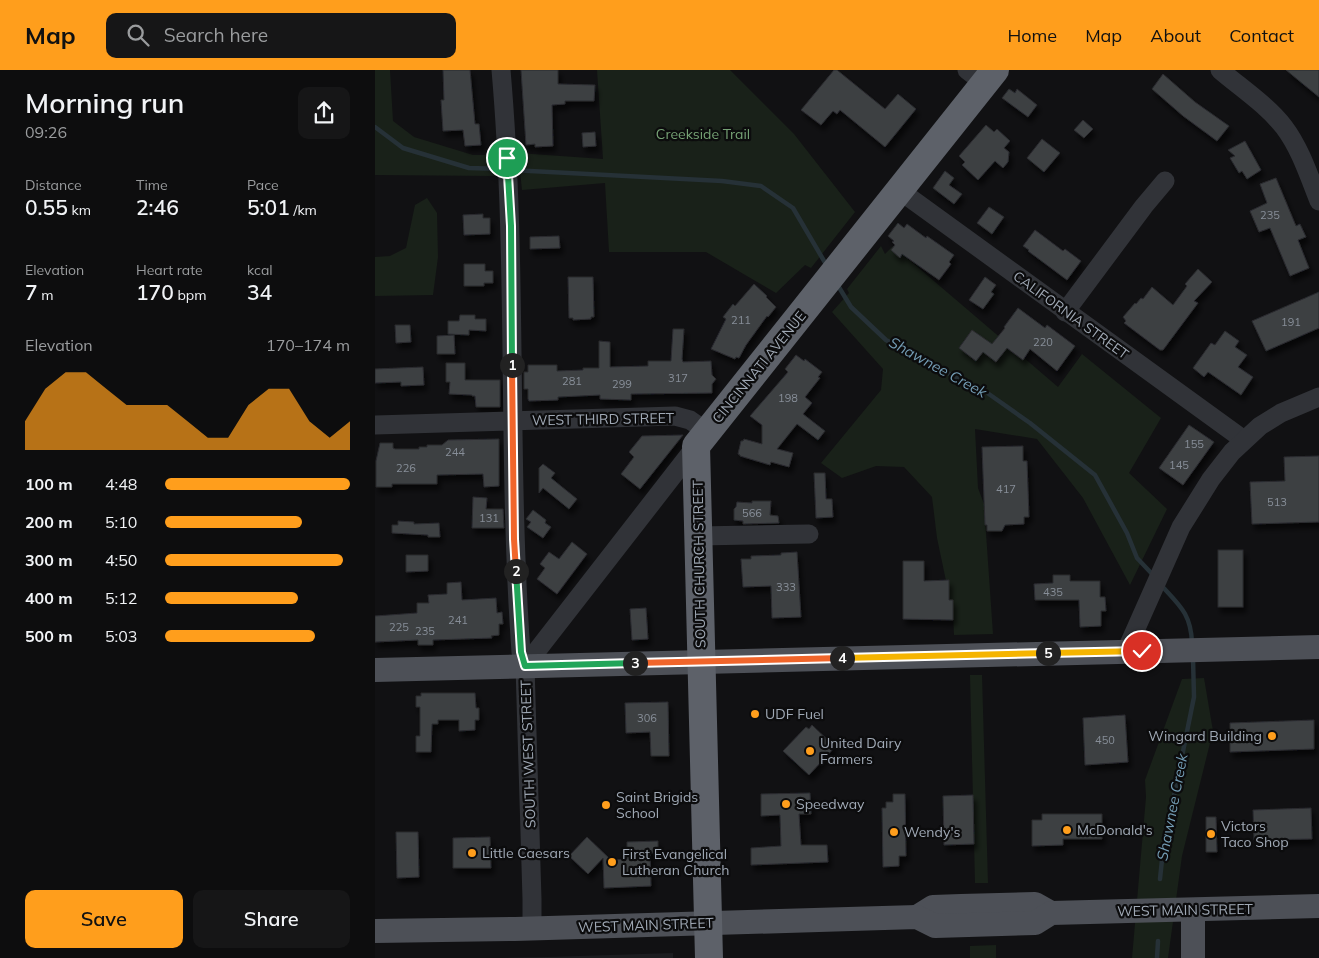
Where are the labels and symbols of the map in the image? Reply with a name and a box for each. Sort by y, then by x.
park label: Creekside Trail [656,125,750,143]
pin [486,137,528,179]
house number: 235 [1260,208,1280,222]
street label: CALIFORNIA STREET [1010,267,1133,363]
street label: CINCINNATI AVENUE [708,307,810,427]
house number: 211 [731,313,751,327]
house number: 191 [1281,315,1301,329]
water label: Shawnee Creek [886,332,991,402]
house number: 220 [1033,335,1053,349]
pin: 1 [499,352,525,378]
house number: 317 [668,371,688,385]
house number: 281 [562,374,582,388]
house number: 299 [612,377,632,391]
house number: 198 [778,391,798,405]
street label: WEST THIRD STREET [532,409,675,429]
house number: 155 [1184,437,1204,451]
house number: 244 [445,445,465,459]
house number: 145 [1169,458,1189,472]
house number: 226 [396,461,416,475]
street label: SOUTH CHURCH STREET [689,479,709,648]
house number: 417 [996,482,1016,496]
house number: 513 [1267,495,1287,509]
house number: 566 [742,506,762,520]
house number: 131 [479,511,499,525]
pin: 2 [503,558,529,584]
house number: 333 [776,580,796,594]
house number: 435 [1043,585,1063,599]
house number: 241 [448,613,468,627]
house number: 225 [389,620,409,634]
house number: 235 [415,624,435,638]
pin [1121,630,1163,672]
pin: 5 [1035,640,1061,666]
pin: 4 [829,646,855,670]
pin: 3 [623,650,647,676]
street label: SOUTH WEST STREET [516,679,540,828]
place label: UDF Fuel [765,705,824,723]
marker: UDF Fuel [749,708,761,720]
house number: 306 [637,711,657,725]
place label: Wingard Building [1148,727,1262,745]
marker: Wingard Building [1266,730,1278,742]
house number: 450 [1095,733,1115,747]
place label: United Dairy Farmers [820,734,902,768]
marker: United Dairy Farmers [804,745,816,757]
water label: Shawnee Creek [1152,751,1192,862]
place label: Saint Brigids School [616,788,698,822]
place label: Speedway [796,795,865,813]
marker: Speedway [780,798,792,810]
marker: Saint Brigids School [600,799,612,811]
place label: Victors Taco Shop [1221,817,1289,851]
place label: McDonald's [1077,821,1153,839]
place label: Wendy's [904,823,960,841]
marker: McDonald's [1061,824,1073,836]
marker: Wendy's [888,826,900,838]
marker: Victors Taco Shop [1205,828,1217,840]
place label: Little Caesars [482,844,570,862]
place label: First Evangelical Lutheran Church [622,845,730,879]
marker: Little Caesars [466,847,478,859]
marker: First Evangelical Lutheran Church [606,856,618,868]
street label: WEST MAIN STREET [1117,900,1254,920]
street label: WEST MAIN STREET [578,914,715,936]

